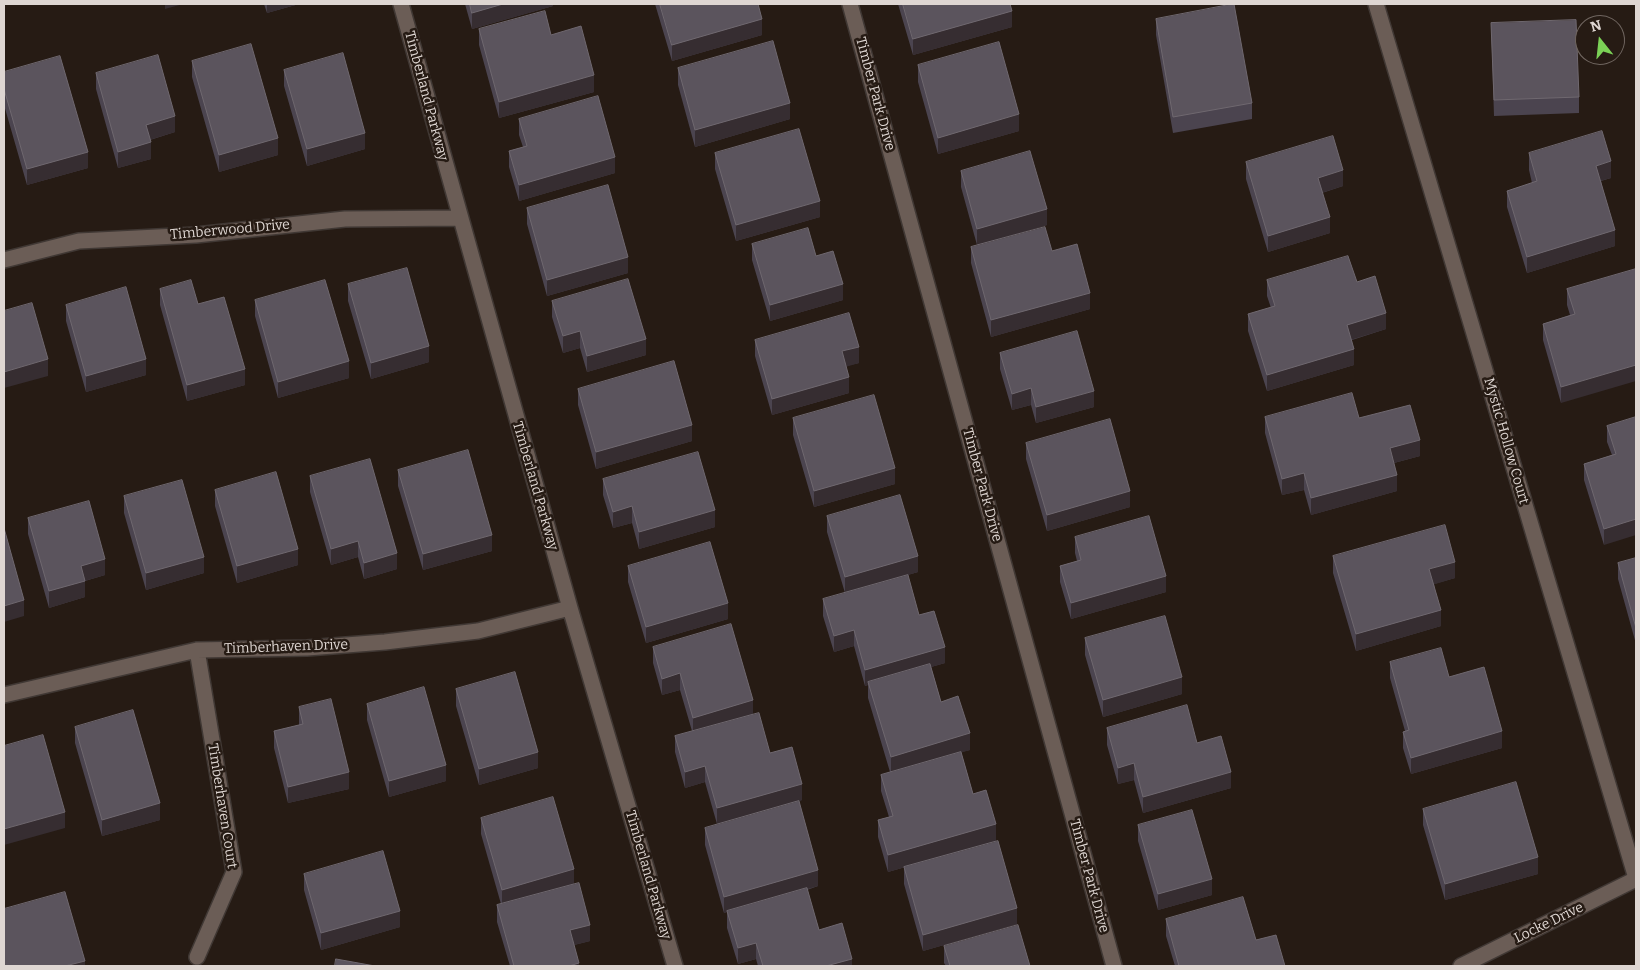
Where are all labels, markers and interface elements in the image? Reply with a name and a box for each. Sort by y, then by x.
north arrow [1575,15,1625,65]
text: N [1588,16,1604,36]
street label: Timberland Parkway [401,29,451,163]
street label: Timber Park Drive [852,35,898,153]
street label: Timberwood Drive [169,216,291,244]
street label: Mystic Hollow Court [1480,376,1532,506]
street label: Timberland Parkway [509,420,561,552]
street label: Timber Park Drive [959,426,1005,544]
street label: Timberhaven Drive [224,636,348,658]
street label: Timberhaven Court [204,742,240,870]
street label: Timberland Parkway [622,809,674,941]
street label: Timber Park Drive [1066,817,1112,935]
street label: Locke Drive [1512,899,1586,947]

